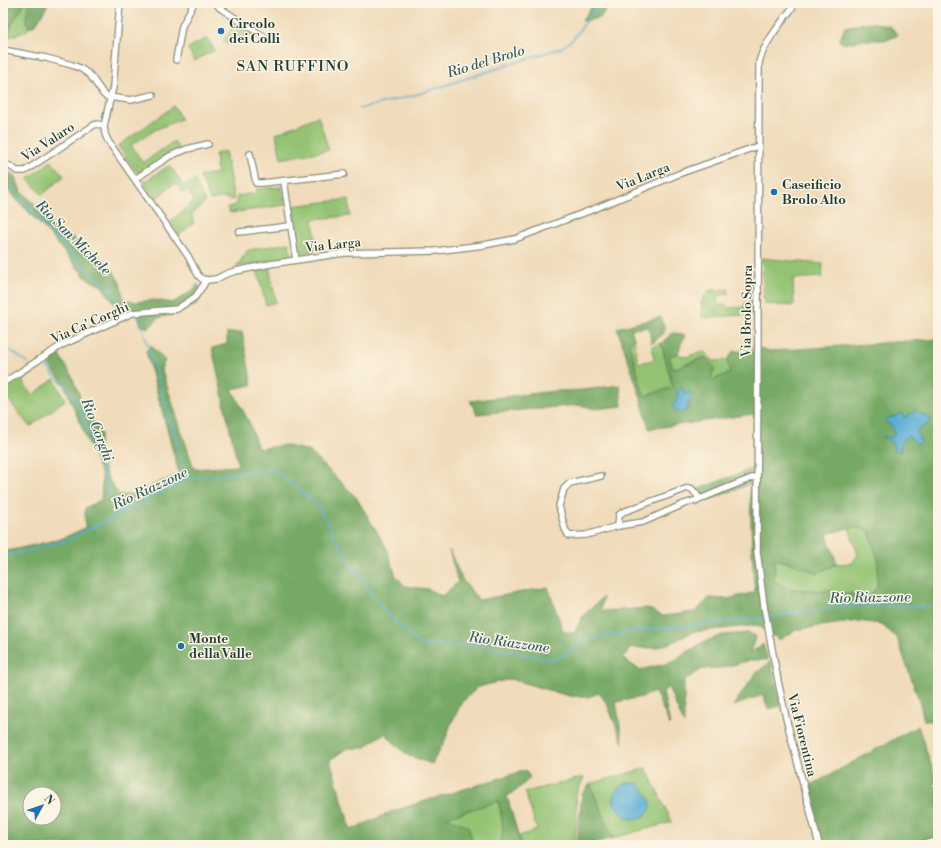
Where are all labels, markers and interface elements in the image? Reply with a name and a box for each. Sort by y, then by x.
place label: Circolo dei Colli [229,16,280,47]
marker: Circolo dei Colli [216,26,226,36]
water label: Rio del Brolo [444,42,527,83]
district label: SAN RUFFINO [236,57,350,76]
street label: Via Valaro [18,119,78,166]
street label: Via Larga [613,159,672,195]
place label: Caseificio Brolo Alto [782,177,846,208]
marker: Caseificio Brolo Alto [769,187,779,197]
water label: Rio San Michele [31,196,115,280]
street label: Via Larga [303,234,362,256]
street label: Via Brolo Sopra [738,264,756,358]
street label: Via Ca' Corghi [48,299,132,348]
water label: Rio Corghi [76,395,118,465]
water label: Rio Riazzone [108,463,191,515]
water label: Rio Riazzone [828,588,911,608]
water label: Rio Riazzone [467,628,551,658]
place label: Monte della Valle [189,631,252,662]
marker: Monte della Valle [176,641,186,651]
street label: Via Fiorentina [784,691,820,779]
north arrow [22,786,62,826]
text: N [41,792,57,808]

